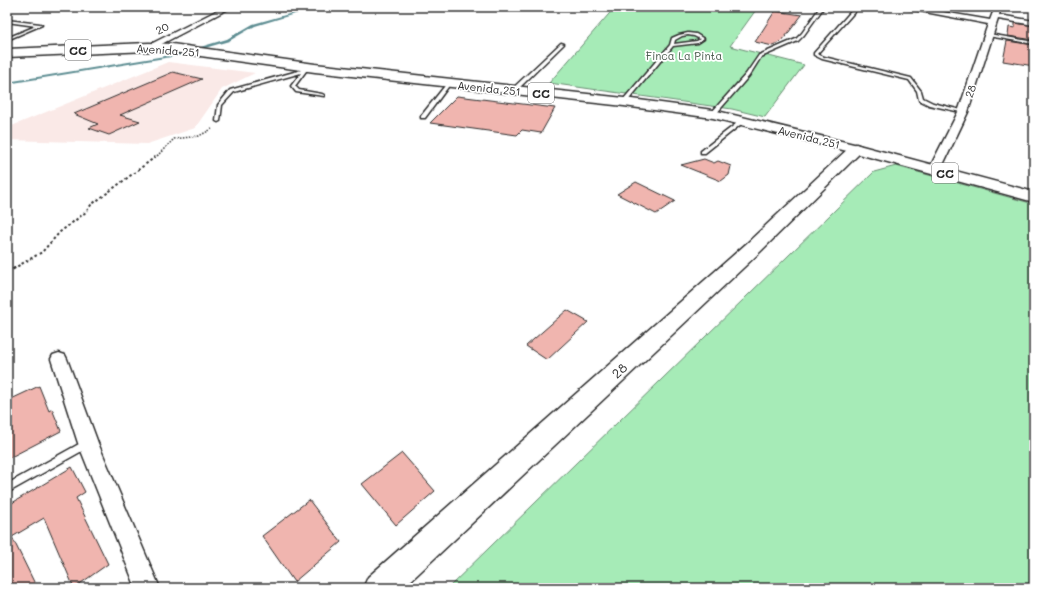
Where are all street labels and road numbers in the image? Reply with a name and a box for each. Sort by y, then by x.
street label: 20 [153,18,171,38]
road number: CC [65,40,91,60]
street label: Avenida 251 [136,40,200,60]
street label: Avenida 251 [457,77,521,99]
street label: 28 [961,82,979,99]
road number: CC [528,83,554,103]
street label: Avenida 251 [776,122,842,152]
road number: CC [932,163,958,183]
street label: 28 [608,359,630,381]

